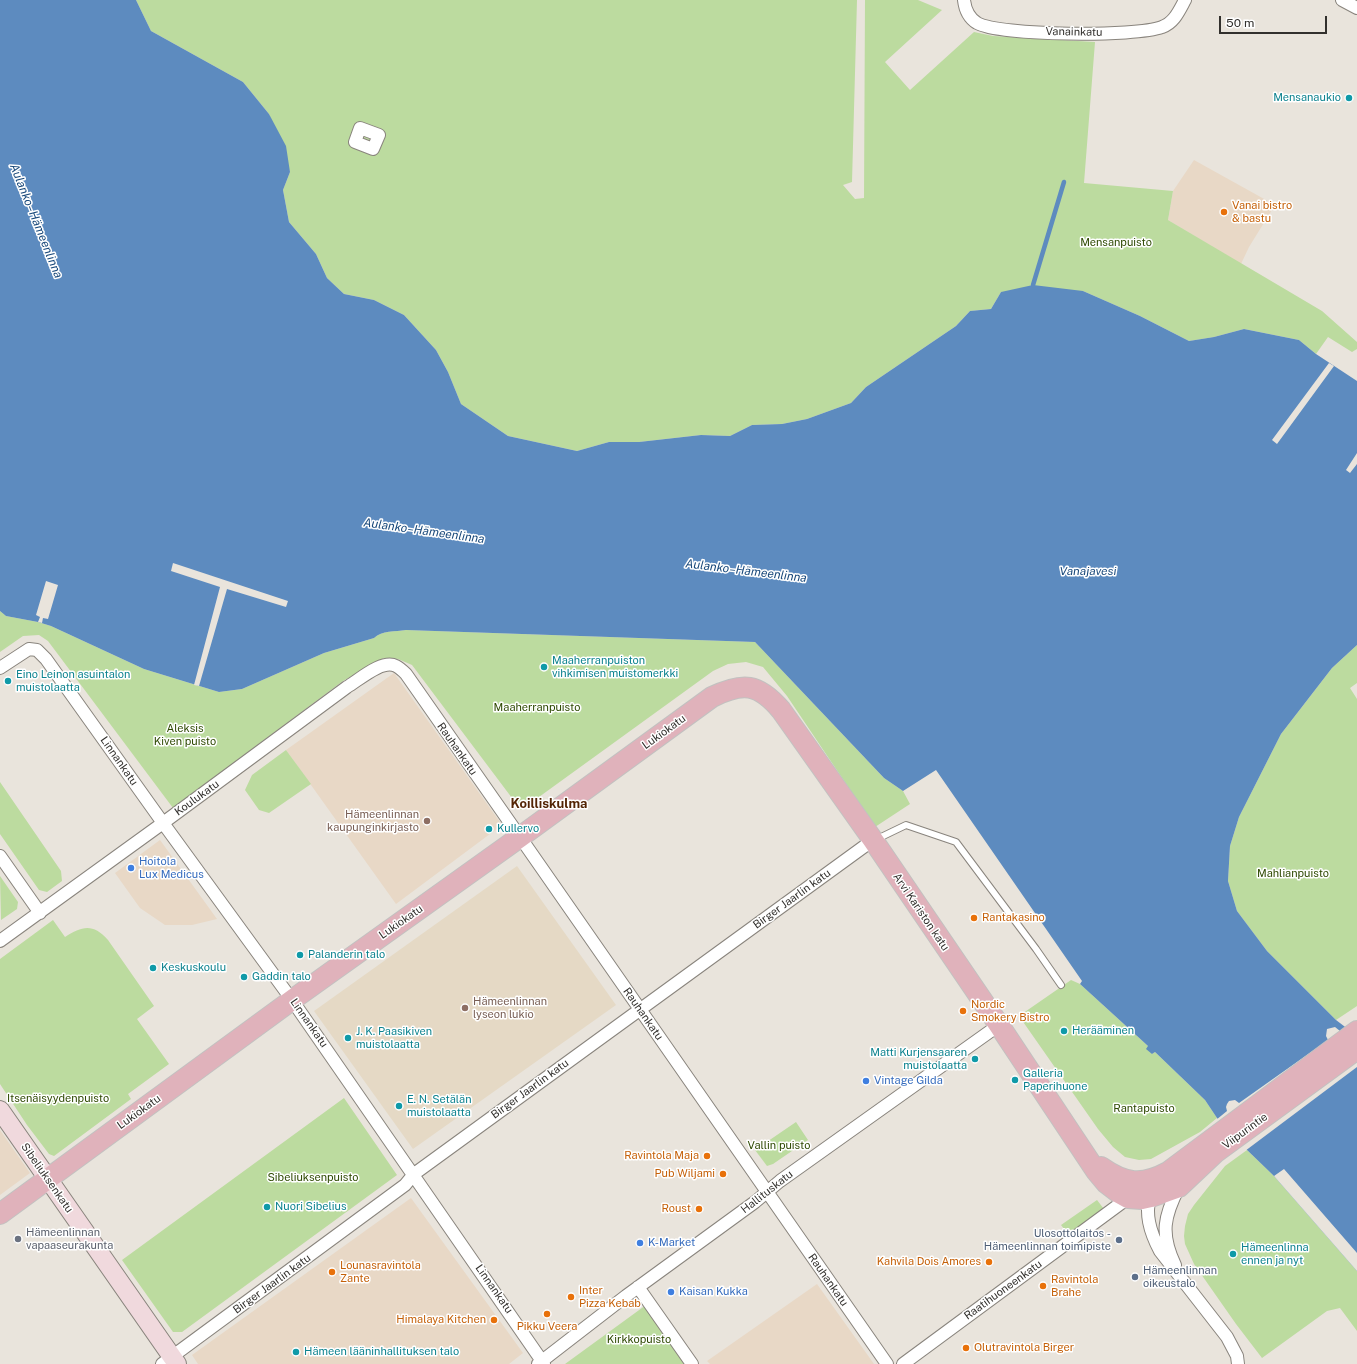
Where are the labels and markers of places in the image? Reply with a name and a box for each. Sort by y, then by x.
place label: Mensanaukio [1273,91,1341,105]
marker: Mensanaukio [1344,93,1354,103]
place label: Vanai bistro & bastu [1232,199,1292,225]
marker: Vanai bistro & bastu [1219,207,1229,217]
place label: Maaherranpuiston vihkimisen muistomerkki [552,654,678,680]
marker: Maaherranpuiston vihkimisen muistomerkki [539,662,549,672]
place label: Eino Leinon asuintalon muistolaatta [16,668,130,694]
marker: Eino Leinon asuintalon muistolaatta [3,676,13,686]
place label: Hämeenlinnan kaupunginkirjasto [327,808,419,834]
marker: Hämeenlinnan kaupunginkirjasto [422,816,432,826]
place label: Kullervo [497,822,539,836]
marker: Kullervo [484,824,494,834]
place label: Hoitola Lux Medicus [139,855,204,881]
marker: Hoitola Lux Medicus [126,863,136,873]
place label: Rantakasino [982,911,1045,925]
marker: Rantakasino [969,913,979,923]
place label: Palanderin talo [308,948,385,962]
marker: Palanderin talo [295,950,305,960]
place label: Keskuskoulu [161,961,226,975]
marker: Keskuskoulu [148,963,158,973]
place label: Gaddin talo [252,970,311,984]
marker: Gaddin talo [239,972,249,982]
place label: Hämeenlinnan lyseon lukio [473,995,547,1021]
place label: Nordic Smokery Bistro [971,998,1050,1024]
marker: Hämeenlinnan lyseon lukio [460,1003,470,1013]
marker: Nordic Smokery Bistro [958,1006,968,1016]
place label: Herääminen [1072,1024,1134,1038]
place label: J. K. Paasikiven muistolaatta [356,1025,432,1051]
marker: Herääminen [1059,1026,1069,1036]
marker: J. K. Paasikiven muistolaatta [343,1033,353,1043]
place label: Matti Kurjensaaren muistolaatta [870,1046,967,1072]
marker: Matti Kurjensaaren muistolaatta [970,1054,980,1064]
place label: Galleria Paperihuone [1023,1067,1087,1093]
place label: Vintage Gilda [874,1074,943,1088]
marker: Galleria Paperihuone [1010,1075,1020,1085]
marker: Vintage Gilda [861,1076,871,1086]
place label: E. N. Setälän muistolaatta [407,1093,472,1119]
marker: E. N. Setälän muistolaatta [394,1101,404,1111]
place label: Ravintola Maja [624,1149,699,1163]
marker: Ravintola Maja [702,1151,712,1161]
place label: Pub Wiljami [655,1167,715,1181]
marker: Pub Wiljami [718,1169,728,1179]
place label: Nuori Sibelius [275,1200,347,1214]
marker: Nuori Sibelius [262,1202,272,1212]
place label: Roust [661,1202,691,1216]
marker: Roust [694,1204,704,1214]
place label: Hämeenlinnan vapaaseurakunta [26,1226,113,1252]
place label: Ulosottolaitos - Hämeenlinnan toimipiste [984,1227,1111,1253]
marker: Hämeenlinnan vapaaseurakunta [13,1234,23,1244]
marker: Ulosottolaitos - Hämeenlinnan toimipiste [1114,1235,1124,1245]
place label: K-Market [648,1236,695,1250]
marker: K-Market [635,1238,645,1248]
place label: Hämeenlinna ennen ja nyt [1241,1241,1309,1267]
marker: Hämeenlinna ennen ja nyt [1228,1249,1238,1259]
place label: Kahvila Dois Amores [877,1255,981,1269]
marker: Kahvila Dois Amores [984,1257,994,1267]
place label: Lounasravintola Zante [340,1259,421,1285]
place label: Hämeenlinnan oikeustalo [1143,1264,1217,1290]
marker: Lounasravintola Zante [327,1267,337,1277]
marker: Hämeenlinnan oikeustalo [1130,1272,1140,1282]
place label: Ravintola Brahe [1051,1273,1098,1299]
marker: Ravintola Brahe [1038,1281,1048,1291]
place label: Inter Pizza Kebab [579,1284,641,1310]
place label: Kaisan Kukka [679,1285,748,1299]
marker: Kaisan Kukka [666,1287,676,1297]
marker: Inter Pizza Kebab [566,1292,576,1302]
marker: Pikku Veera [542,1309,552,1319]
place label: Himalaya Kitchen [396,1313,486,1327]
marker: Himalaya Kitchen [489,1315,499,1325]
place label: Pikku Veera [517,1320,577,1334]
place label: Olutravintola Birger [974,1341,1074,1355]
marker: Olutravintola Birger [961,1343,971,1353]
place label: Hämeen lääninhallituksen talo [304,1345,459,1359]
marker: Hämeen lääninhallituksen talo [291,1347,301,1357]

